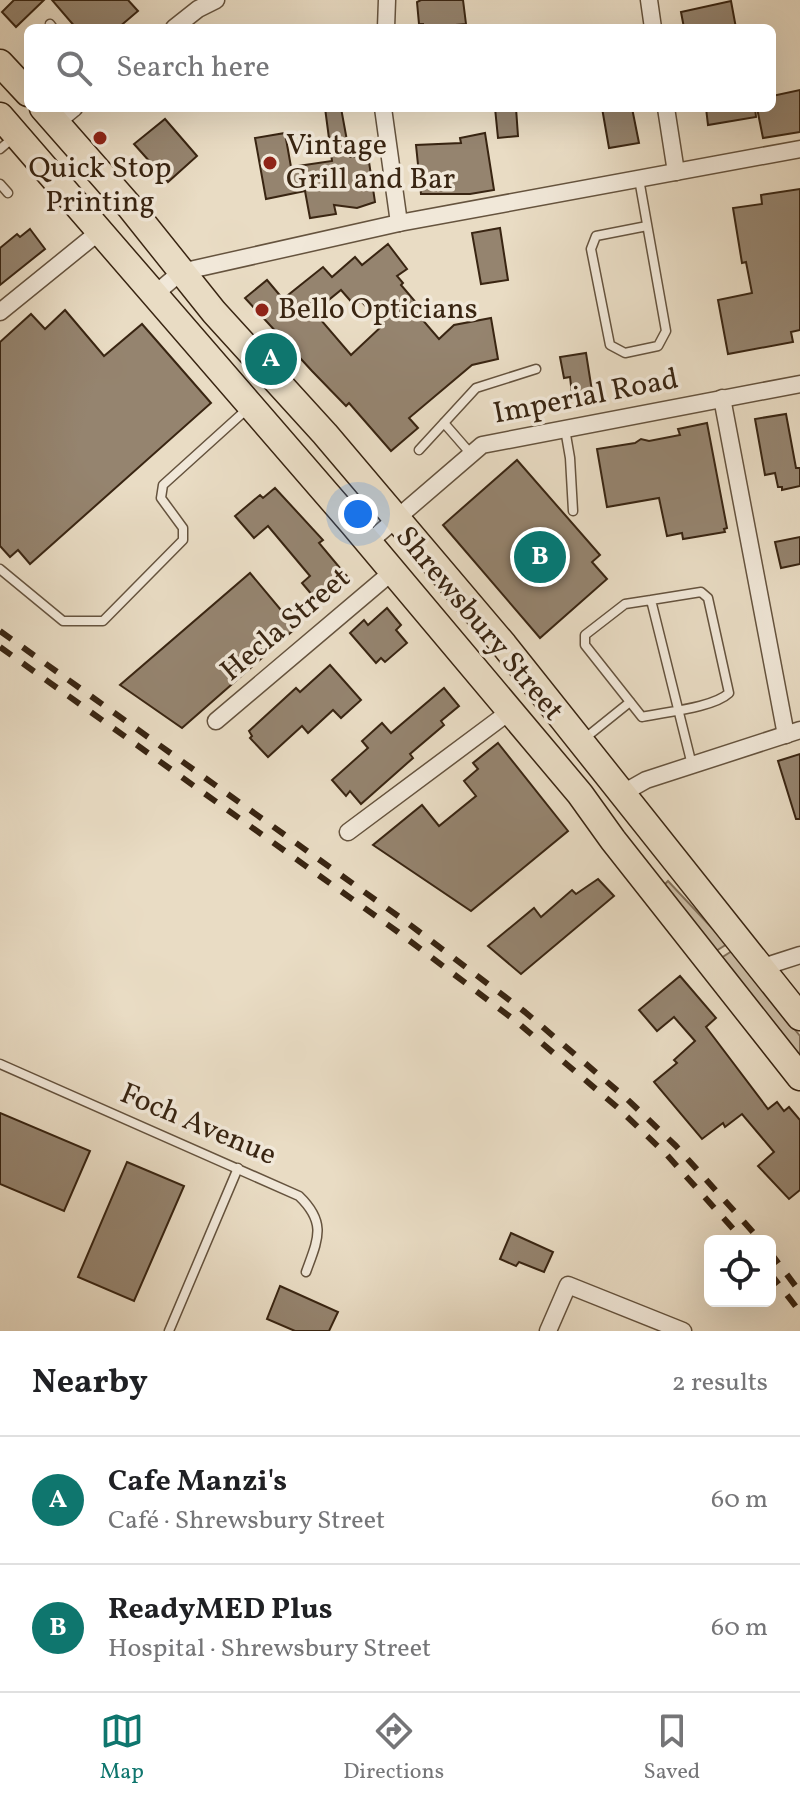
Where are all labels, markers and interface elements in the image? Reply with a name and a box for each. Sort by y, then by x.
search box [24,24,776,112]
icon: search [52,46,96,90]
text: Search here [116,47,270,89]
place label: Vintage Grill and Bar [286,125,455,201]
marker: Quick Stop Printing [91,129,109,147]
place label: Quick Stop Printing [29,148,171,224]
marker: Vintage Grill and Bar [261,154,279,172]
place label: Bello Opticians [278,289,478,331]
marker: Bello Opticians [253,301,271,319]
pin: A [245,329,297,389]
street label: Imperial Road [490,358,682,436]
your location [338,494,378,534]
street label: Shrewsbury Street [385,517,573,731]
pin: B [514,527,566,587]
street label: Hecla Street [212,558,360,692]
street label: Foch Avenue [113,1073,283,1177]
map controls [704,1235,776,1307]
button: locate [704,1235,776,1307]
text: Nearby [32,1360,148,1407]
text: 2 results [672,1365,768,1401]
text: Cafe Manzi's [108,1461,287,1503]
text: A [49,1482,67,1518]
text: 60 m [711,1482,768,1518]
text: Café · Shrewsbury Street [108,1503,385,1539]
text: ReadyMED Plus [108,1589,333,1631]
text: B [49,1610,67,1646]
text: 60 m [711,1610,768,1646]
text: Hospital · Shrewsbury Street [108,1631,431,1667]
tab: Map [100,1709,144,1788]
tab: Directions [343,1709,444,1788]
tab: Saved [644,1709,700,1788]

